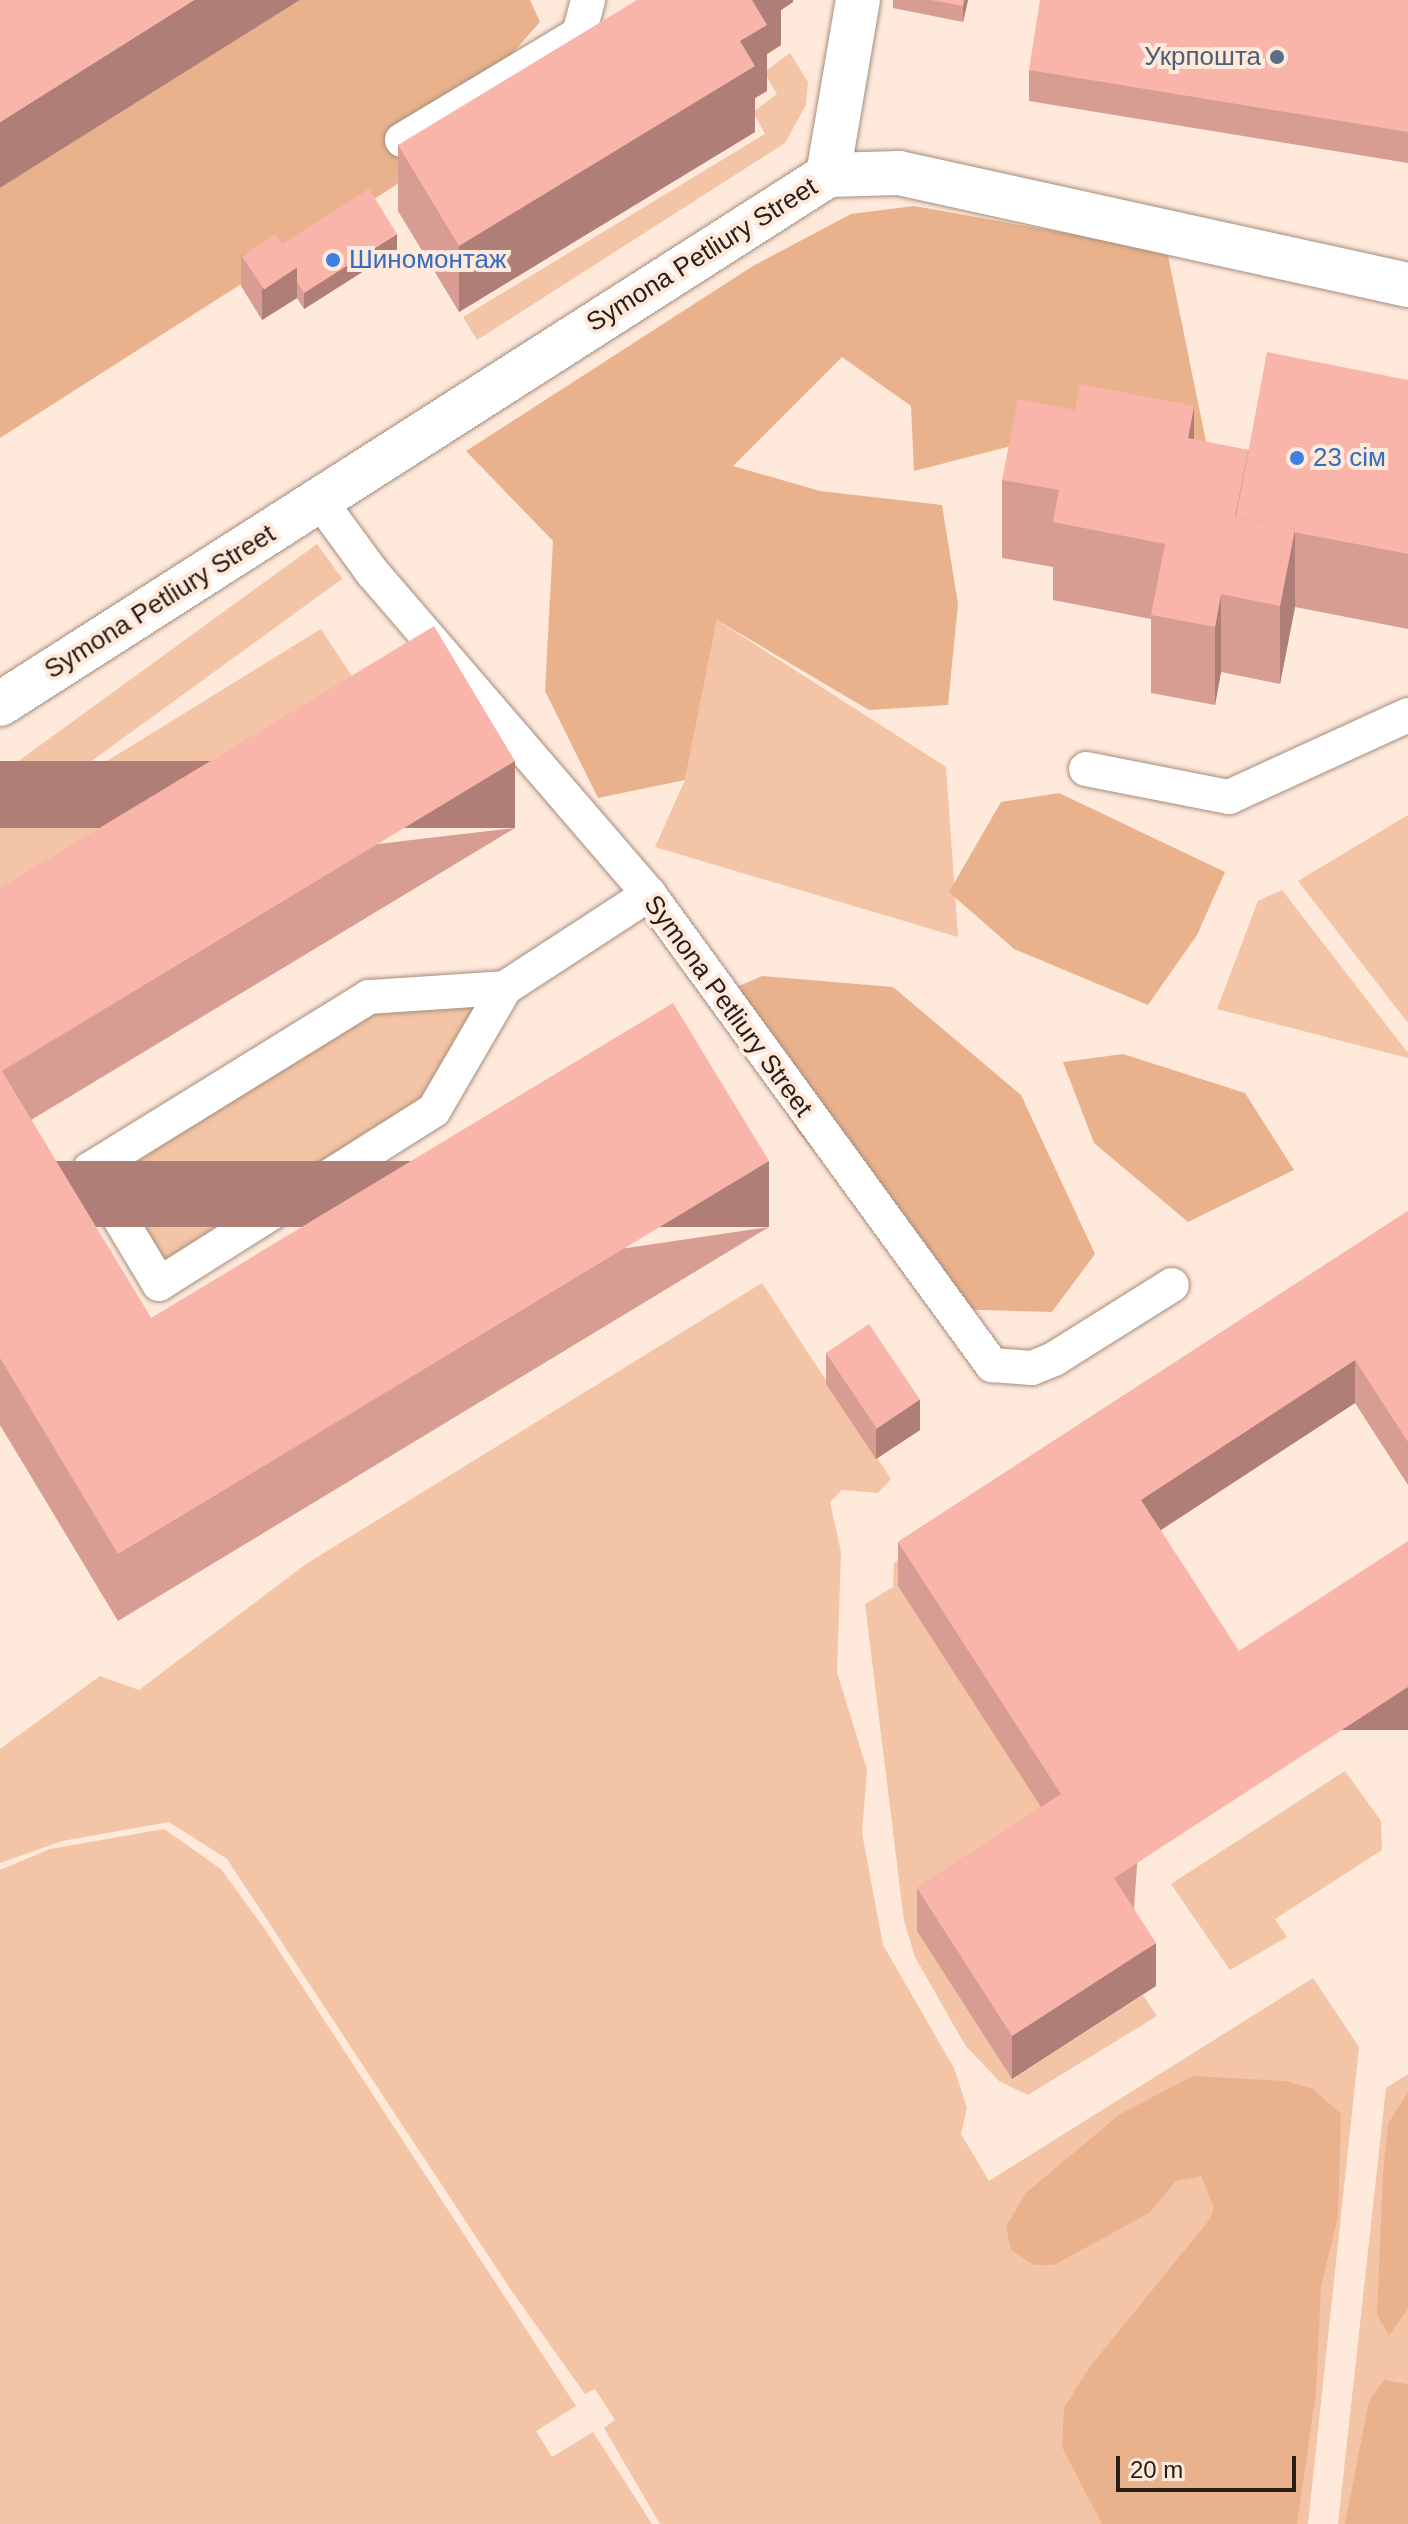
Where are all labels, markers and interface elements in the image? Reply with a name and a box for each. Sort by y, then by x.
place label: Укрпошта [1144,41,1261,73]
marker: Укрпошта [1268,48,1286,66]
street label: Symona Petliury Street [581,171,823,339]
place label: Шиномонтаж [349,244,506,276]
marker: Шиномонтаж [324,251,342,269]
place label: 23 сім [1313,442,1386,474]
marker: 23 сім [1288,449,1306,467]
street label: Symona Petliury Street [39,518,281,686]
street label: Symona Petliury Street [637,889,819,1123]
scale bar [1120,2440,1300,2490]
text: 20 m [1130,2456,1183,2483]

